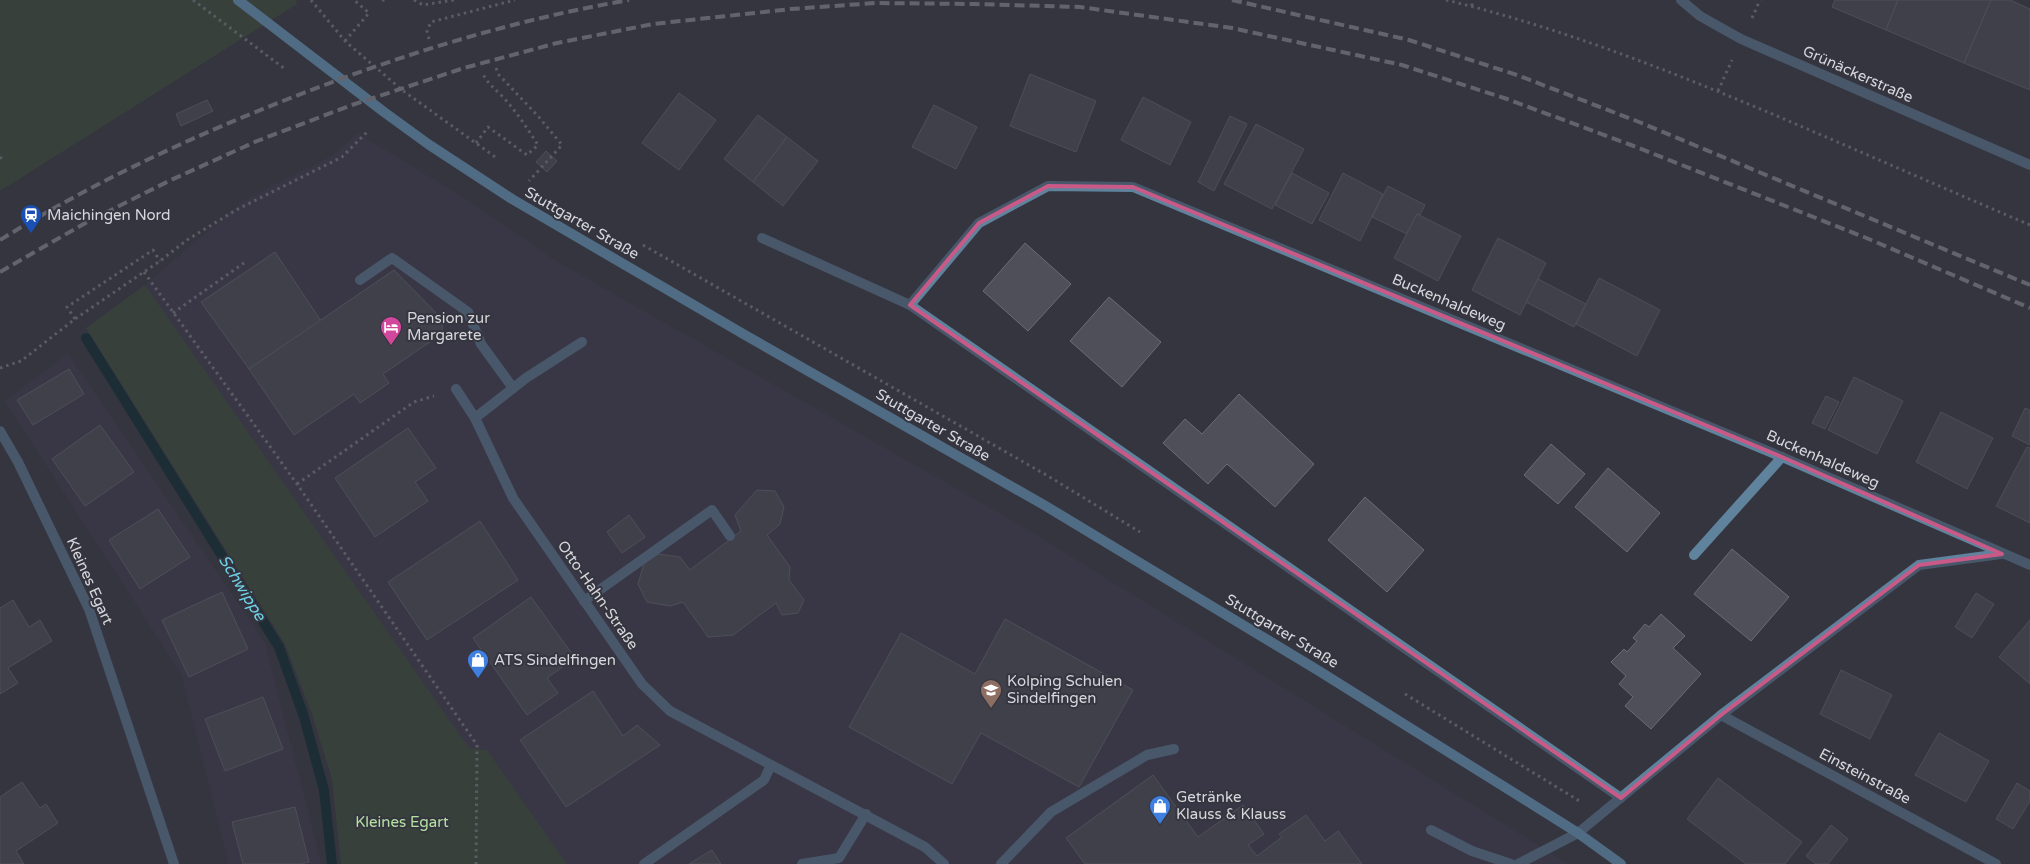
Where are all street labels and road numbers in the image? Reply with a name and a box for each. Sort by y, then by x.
street label: Grünäckerstraße [1800,42,1916,106]
street label: Stuttgarter Straße [522,183,642,263]
street label: Buckenhaldeweg [1389,270,1509,334]
street label: Stuttgarter Straße [873,385,993,465]
street label: Buckenhaldeweg [1764,426,1882,492]
street label: Kleines Egart [63,535,117,628]
street label: Otto-Hahn-Straße [554,537,642,653]
street label: Stuttgarter Straße [1222,590,1342,672]
street label: Einsteinstraße [1816,744,1914,808]

